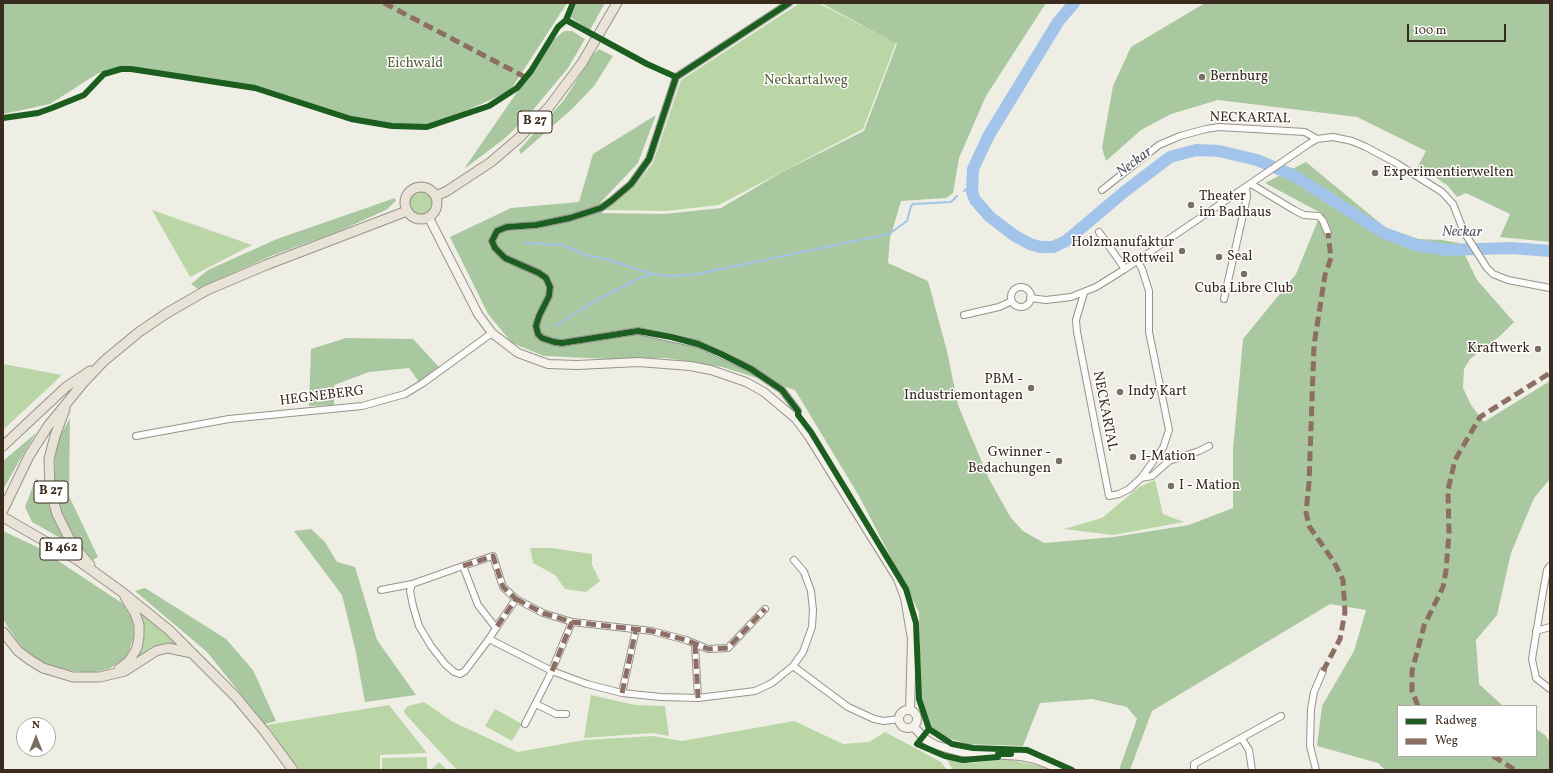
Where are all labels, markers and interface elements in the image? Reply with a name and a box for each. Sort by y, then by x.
scale bar [1409,16,1508,42]
text: 100 m [1414,23,1446,39]
park label: Eichwald [387,56,443,72]
place label: Bernburg [1210,69,1268,85]
marker: Bernburg [1197,72,1207,82]
park label: Neckartalweg [764,73,848,89]
street label: NECKARTAL [1209,110,1291,128]
road number: B 27 [518,111,552,133]
water label: Neckar [1114,144,1156,182]
place label: Experimentierwelten [1383,165,1514,181]
marker: Experimentierwelten [1370,168,1380,178]
place label: Theater im Badhaus [1199,189,1271,222]
marker: Theater im Badhaus [1186,200,1196,210]
water label: Neckar [1442,224,1482,242]
place label: Holzmanufaktur Rottweil [1071,235,1174,268]
marker: Holzmanufaktur Rottweil [1177,246,1187,256]
place label: Seal [1227,249,1253,265]
marker: Seal [1214,252,1224,262]
marker: Cuba Libre Club [1239,269,1249,279]
place label: Cuba Libre Club [1195,281,1293,297]
place label: Kraftwerk [1467,341,1530,357]
marker: Kraftwerk [1533,344,1543,354]
street label: NECKARTAL [1088,370,1120,452]
place label: PBM - Industriemontagen [904,372,1023,404]
street label: HEGNEBERG [279,383,365,411]
marker: PBM - Industriemontagen [1026,383,1036,393]
place label: Indy Kart [1128,384,1187,400]
marker: Indy Kart [1115,387,1125,397]
place label: Gwinner - Bedachungen [968,445,1051,478]
place label: I-Mation [1141,449,1196,465]
marker: I-Mation [1128,452,1138,462]
marker: Gwinner - Bedachungen [1054,456,1064,466]
place label: I - Mation [1179,478,1240,494]
road number: B 27 [34,481,68,503]
marker: I - Mation [1166,481,1176,491]
road number: B 462 [40,538,82,560]
legend [1397,705,1537,757]
text: Radweg [1435,713,1477,729]
north arrow [16,717,56,757]
text: N [32,718,40,733]
text: Weg [1435,733,1458,749]

